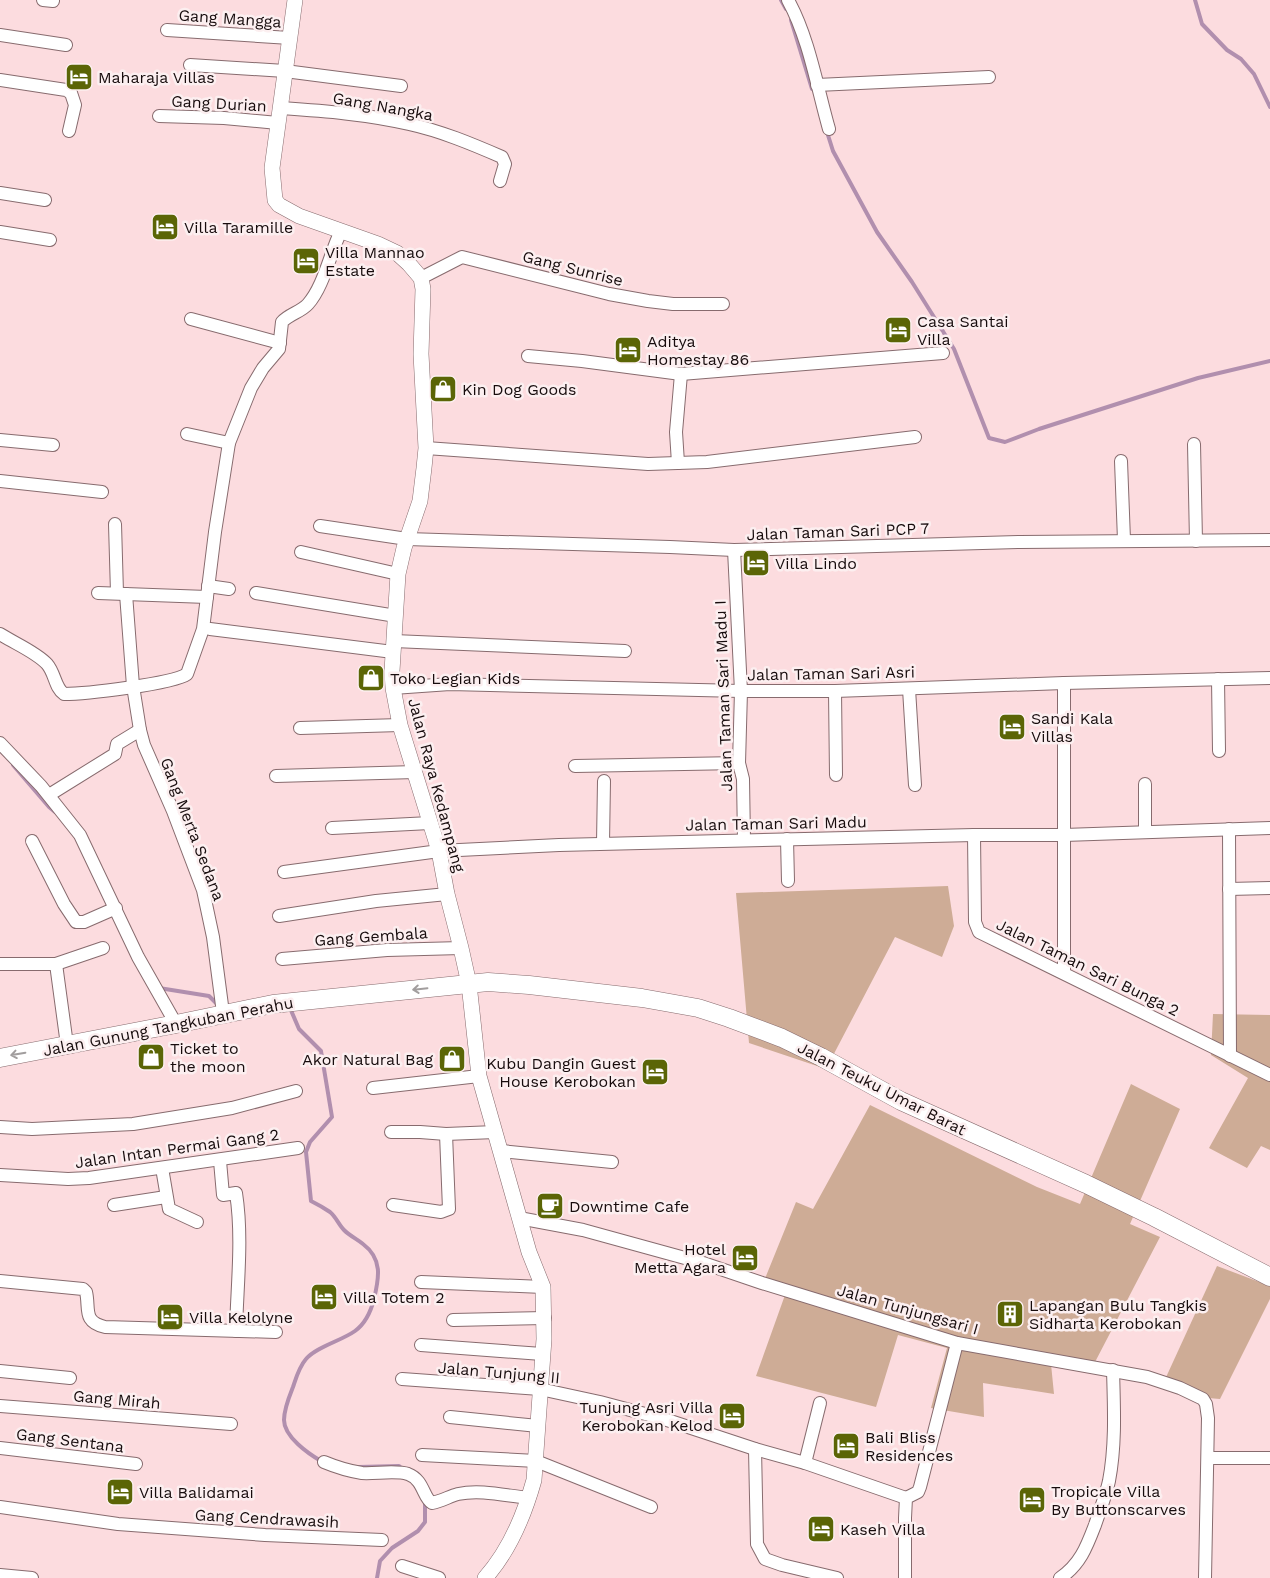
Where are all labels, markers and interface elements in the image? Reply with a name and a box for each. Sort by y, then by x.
street label: Gang Mangga [178,5,282,32]
hotel icon: Maharaja Villas [64,62,94,92]
place label: Maharaja Villas [98,68,215,87]
street label: Gang Nangka [331,88,435,125]
street label: Gang Durian [171,92,267,115]
hotel icon: Villa Taramille [150,212,180,242]
place label: Villa Taramille [184,218,293,237]
place label: Villa Mannao Estate [325,243,425,280]
hotel icon: Villa Mannao Estate [291,246,321,276]
street label: Gang Sunrise [521,247,625,290]
place label: Casa Santai Villa [917,312,1009,349]
hotel icon: Casa Santai Villa [883,315,913,345]
place label: Aditya Homestay 86 [647,332,749,369]
hotel icon: Aditya Homestay 86 [613,335,643,365]
shop icon: Kin Dog Goods [428,374,458,404]
place label: Kin Dog Goods [462,380,576,399]
street label: Jalan Taman Sari PCP 7 [746,519,930,544]
hotel icon: Villa Lindo [741,548,771,578]
place label: Villa Lindo [775,554,857,573]
street label: Jalan Taman Sari Madu I [711,600,736,792]
shop icon: Toko Legian Kids [356,663,386,693]
street label: Jalan Taman Sari Asri [747,663,915,684]
place label: Toko Legian Kids [390,669,520,688]
street label: Jalan Raya Kedampang [404,696,469,875]
place label: Sandi Kala Villas [1031,709,1113,746]
hotel icon: Sandi Kala Villas [997,712,1027,742]
street label: Gang Merta Sedana [156,755,229,903]
street label: Jalan Taman Sari Madu [685,812,867,835]
street label: Jalan Taman Sari Bunga 2 [993,915,1182,1020]
street label: Gang Gembala [314,923,428,950]
one-way arrow [412,984,428,994]
street label: Jalan Gunung Tangkuban Perahu [41,993,295,1060]
street label: Jalan Teuku Umar Barat [794,1038,969,1139]
place label: Ticket to the moon [170,1039,246,1076]
shop icon: Ticket to the moon [136,1042,166,1072]
shop icon: Akor Natural Bag [437,1044,467,1074]
one-way arrow [11,1050,27,1060]
place label: Akor Natural Bag [302,1050,433,1069]
place label: Kubu Dangin Guest House Kerobokan [486,1054,636,1091]
hotel icon: Kubu Dangin Guest House Kerobokan [640,1057,670,1087]
street label: Jalan Intan Permai Gang 2 [74,1125,280,1172]
cafe icon: Downtime Cafe [535,1191,565,1221]
place label: Downtime Cafe [569,1197,689,1216]
place label: Hotel Metta Agara [634,1240,726,1277]
hotel icon: Hotel Metta Agara [730,1243,760,1273]
street label: Jalan Tunjungsari I [835,1280,981,1339]
hotel icon: Villa Totem 2 [309,1282,339,1312]
place label: Villa Totem 2 [343,1288,444,1307]
place label: Lapangan Bulu Tangkis Sidharta Kerobokan [1029,1296,1207,1333]
building icon: Lapangan Bulu Tangkis Sidharta Kerobokan [995,1299,1025,1329]
hotel icon: Villa Kelolyne [155,1302,185,1332]
place label: Villa Kelolyne [189,1308,293,1327]
street label: Jalan Tunjung II [437,1358,561,1387]
street label: Gang Mirah [72,1386,161,1413]
place label: Tunjung Asri Villa Kerobokan Kelod [579,1398,713,1435]
hotel icon: Tunjung Asri Villa Kerobokan Kelod [717,1401,747,1431]
street label: Gang Sentana [15,1424,125,1457]
place label: Bali Bliss Residences [865,1428,953,1465]
hotel icon: Bali Bliss Residences [831,1431,861,1461]
hotel icon: Villa Balidamai [105,1477,135,1507]
place label: Tropicale Villa By Buttonscarves [1051,1482,1186,1519]
place label: Villa Balidamai [139,1483,254,1502]
hotel icon: Tropicale Villa By Buttonscarves [1017,1485,1047,1515]
street label: Gang Cendrawasih [194,1505,340,1532]
hotel icon: Kaseh Villa [806,1514,836,1544]
place label: Kaseh Villa [840,1520,925,1539]

